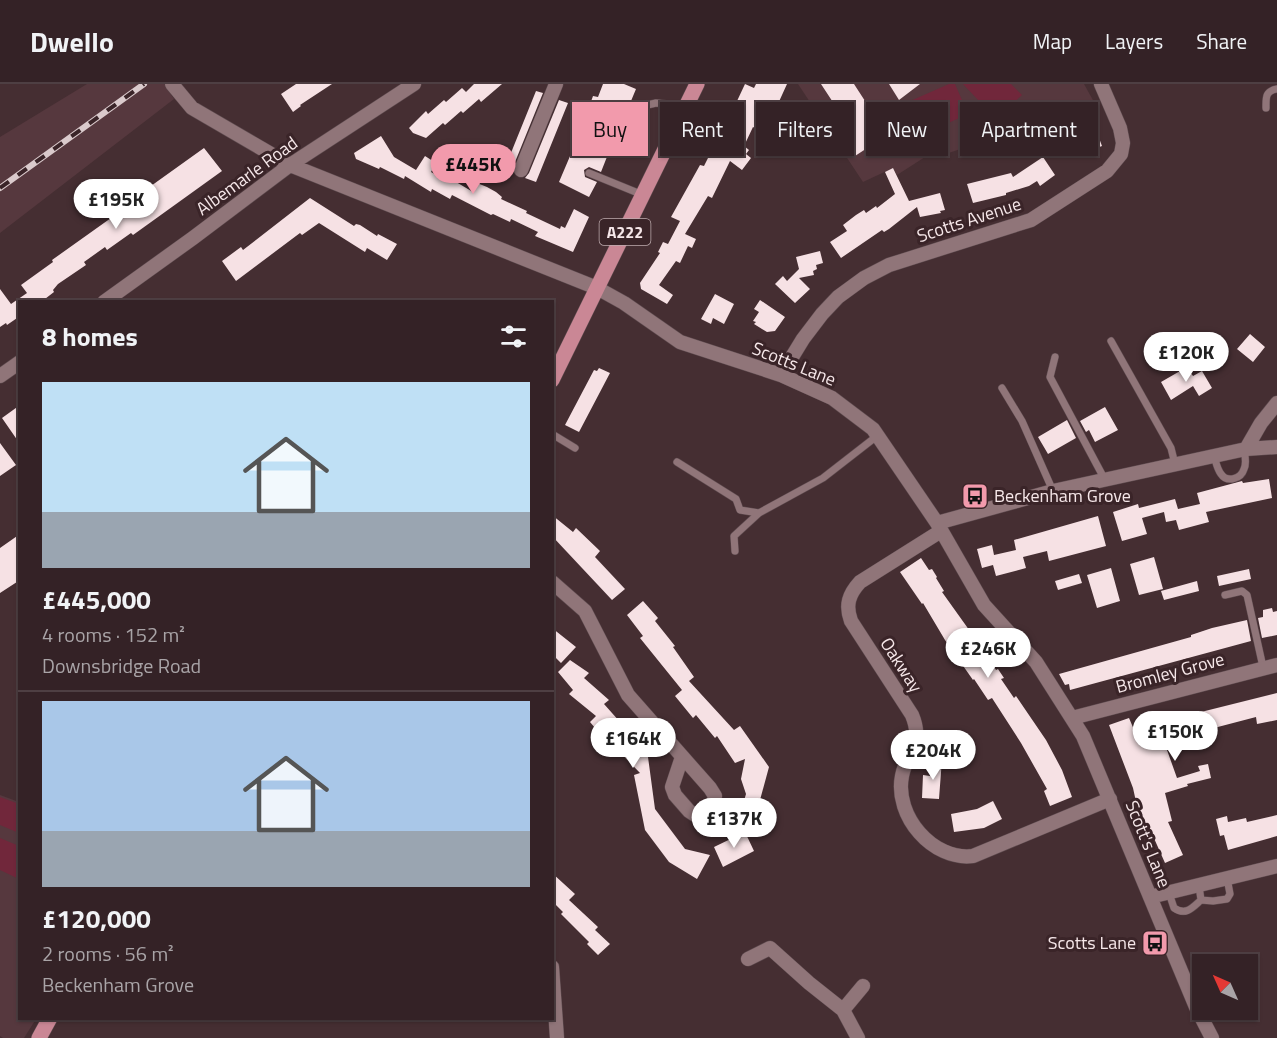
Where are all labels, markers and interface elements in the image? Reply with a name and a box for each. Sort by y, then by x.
text: Dwello [30,20,114,63]
text: Map [1033,25,1072,57]
text: Layers [1105,25,1163,57]
text: Share [1196,25,1247,57]
chip: Buy [572,102,648,156]
chip: Rent [660,102,744,156]
chip: Filters [756,102,854,156]
chip: New [866,102,948,156]
chip: Apartment [960,102,1098,156]
street label: Albemarle Road [190,129,303,222]
pin: £445K [431,144,515,195]
text: £445K [445,148,501,179]
pin: £195K [74,179,158,230]
text: £195K [88,183,144,214]
street label: Scotts Avenue [913,190,1024,249]
road number: A222 [600,219,650,245]
text: 8 homes [42,317,138,356]
icon: filters [497,320,530,353]
pin: £120K [1144,332,1228,383]
street label: Scotts Lane [748,334,840,393]
text: £120K [1158,336,1214,367]
icon: home [232,421,340,529]
bus stop icon: Beckenham Grove [960,481,990,511]
place label: Beckenham Grove [994,482,1131,509]
text: £445,000 [42,580,151,619]
text: 4 rooms · 152 m² [42,619,185,650]
pin: £246K [946,628,1030,679]
street label: Oakway [874,632,929,698]
text: £246K [960,632,1016,663]
street label: Bromley Grove [1113,645,1227,700]
text: Downsbridge Road [42,650,201,681]
pin: £150K [1133,711,1217,762]
text: £150K [1147,715,1203,746]
pin: £164K [591,718,675,769]
text: £164K [605,722,661,753]
pin: £204K [891,730,975,781]
text: £204K [905,734,961,765]
icon: home [232,740,340,848]
street label: Scott's Lane [1119,796,1178,891]
pin: £137K [692,798,776,849]
text: £137K [706,802,762,833]
text: £120,000 [42,899,151,938]
bus stop icon: Scotts Lane [1140,928,1170,958]
place label: Scotts Lane [1048,929,1136,956]
text: 2 rooms · 56 m² [42,938,174,969]
north arrow [1192,954,1258,1020]
map controls [1192,954,1258,1020]
text: Beckenham Grove [42,969,194,1000]

